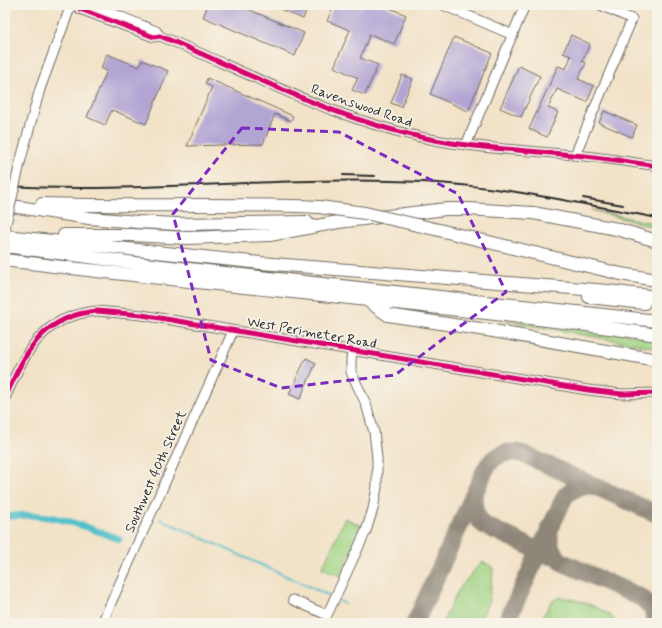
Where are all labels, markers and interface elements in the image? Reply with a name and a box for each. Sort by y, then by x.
street label: Ravenswood Road [309,80,415,132]
street label: West Perimeter Road [246,313,378,353]
street label: Southwest 40th Street [121,407,191,535]

